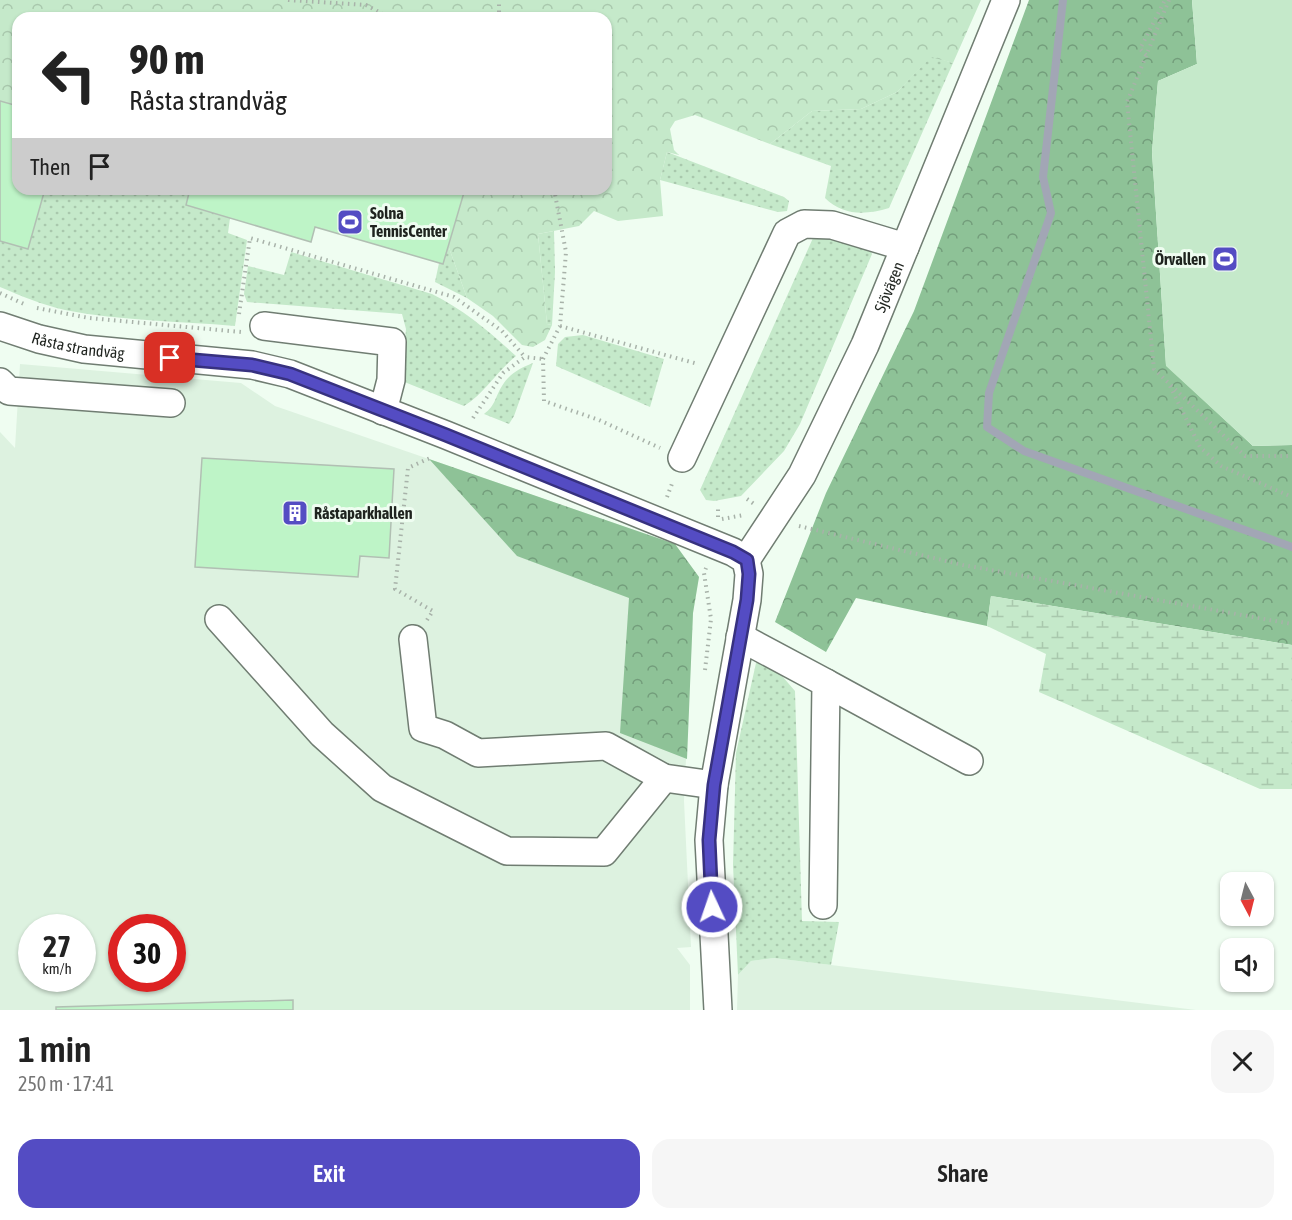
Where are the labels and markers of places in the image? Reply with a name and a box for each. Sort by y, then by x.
place label: Solna TennisCenter [370,204,447,240]
sports icon: Solna TennisCenter [335,207,365,237]
sports icon: Örvallen [1210,244,1240,274]
place label: Örvallen [1155,250,1206,268]
pin [144,332,195,383]
building icon: Råstaparkhallen [280,498,310,528]
place label: Råstaparkhallen [314,504,413,522]

